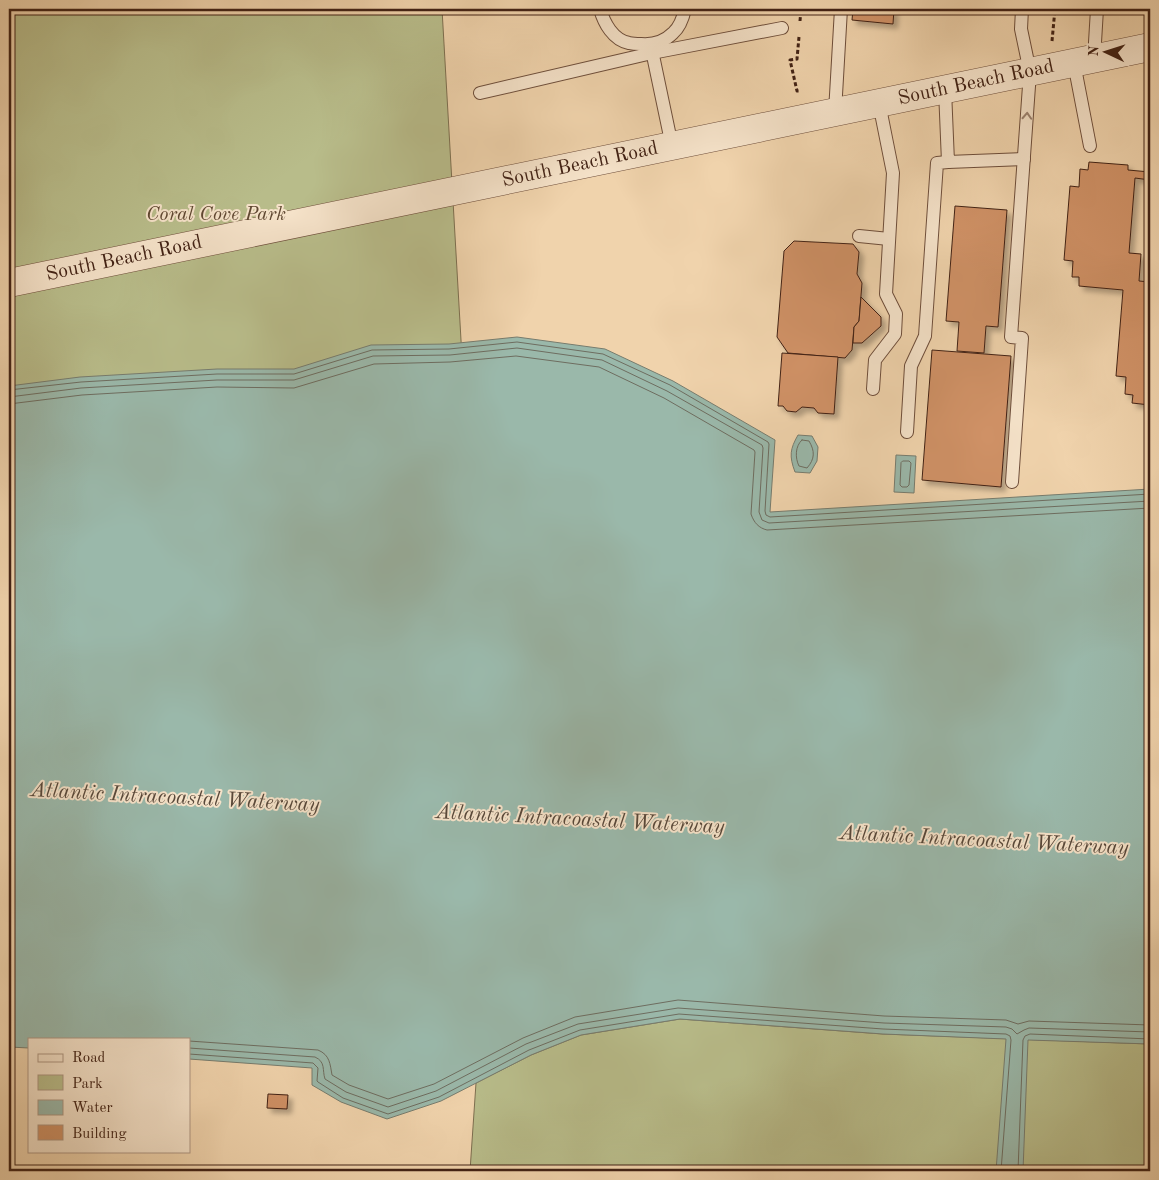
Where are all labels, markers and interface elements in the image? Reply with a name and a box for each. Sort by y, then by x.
north arrow [1082,28,1132,78]
text: N [1087,45,1101,57]
street label: South Beach Road [896,57,1056,109]
one-way arrow [1021,111,1032,119]
street label: South Beach Road [500,139,660,191]
park label: Coral Cove Park [146,205,286,225]
street label: South Beach Road [44,233,204,285]
water label: Atlantic Intracoastal Waterway [29,780,320,816]
water label: Atlantic Intracoastal Waterway [434,802,725,838]
water label: Atlantic Intracoastal Waterway [838,823,1129,859]
legend [28,1038,190,1152]
text: Road [72,1051,106,1066]
text: Park [72,1077,103,1092]
text: Water [72,1101,113,1116]
text: Building [72,1127,127,1142]

